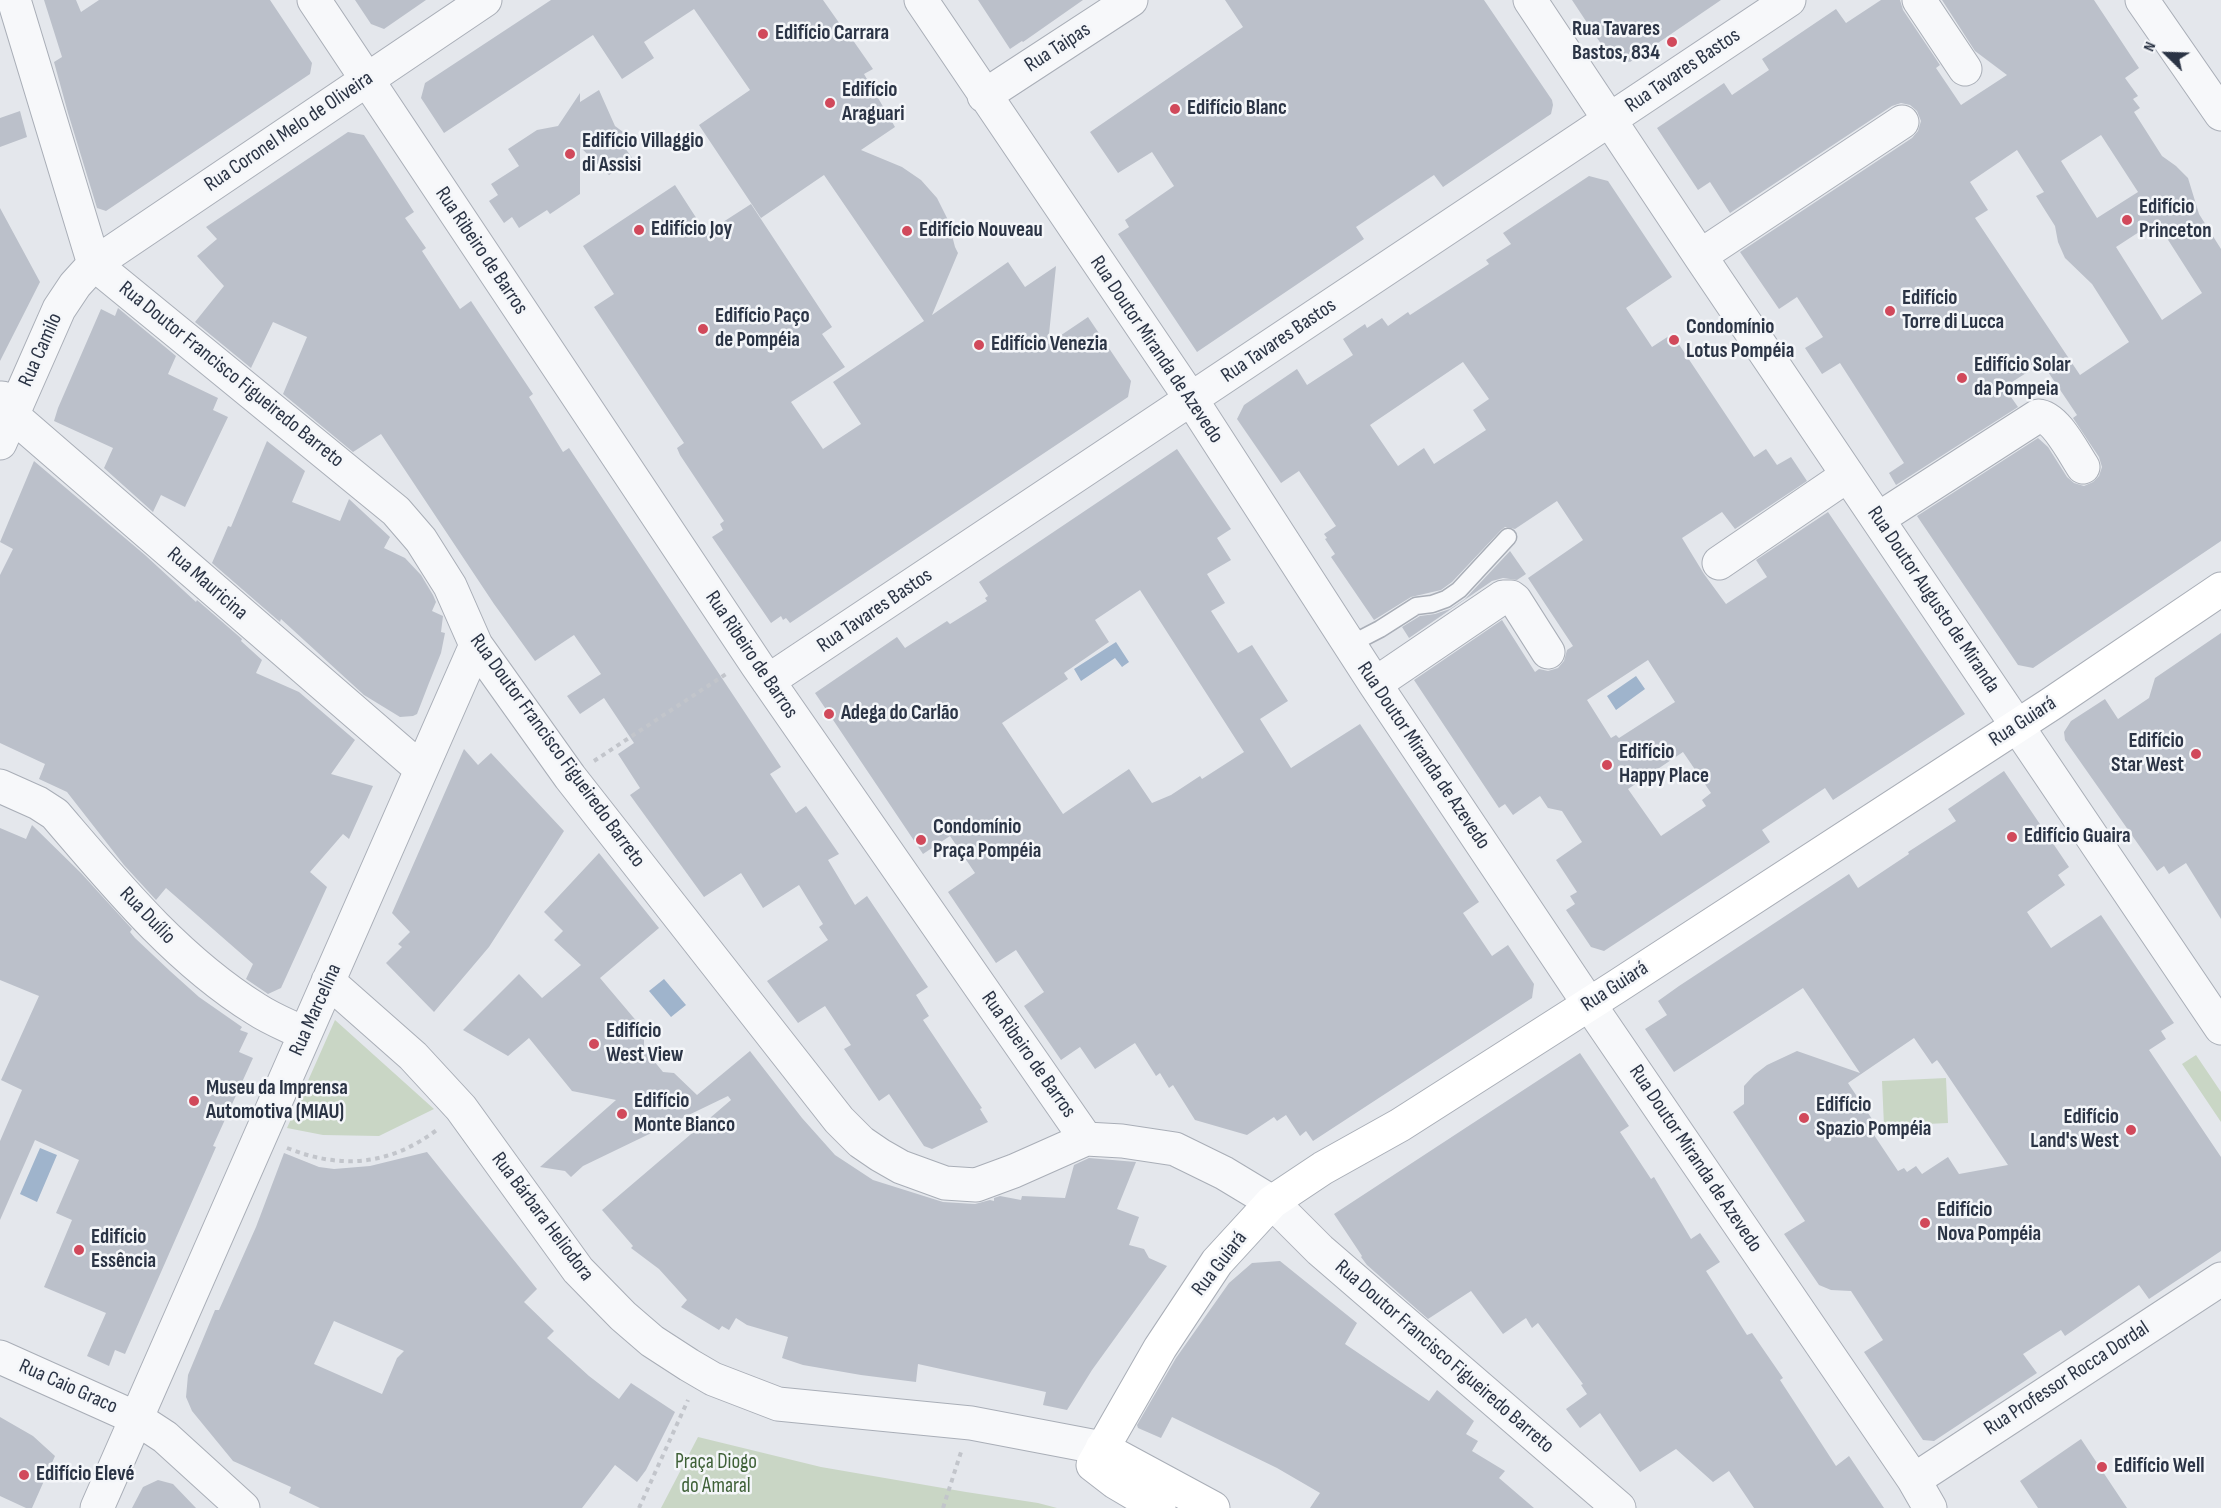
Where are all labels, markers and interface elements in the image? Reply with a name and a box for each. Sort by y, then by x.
street label: Rua Taipas [1020,17,1096,79]
place label: Rua Tavares Bastos, 834 [1572,17,1660,67]
place label: Edifício Carrara [775,21,889,47]
street label: Rua Tavares Bastos [1621,23,1745,119]
north arrow [2137,24,2197,84]
marker: Edifício Carrara [756,27,770,41]
marker: Rua Tavares Bastos, 834 [1665,35,1679,49]
text: N [2140,39,2160,54]
street label: Rua Coronel Melo de Oliveira [200,66,378,198]
place label: Edifício Araguari [842,78,904,128]
marker: Edifício Araguari [823,96,837,110]
place label: Edifício Blanc [1187,96,1287,122]
marker: Edifício Blanc [1168,102,1182,116]
place label: Edifício Villaggio di Assisi [582,129,704,179]
marker: Edifício Villaggio di Assisi [563,147,577,161]
street label: Rua Ribeiro de Barros [429,182,533,320]
place label: Edifício Princeton [2139,195,2212,245]
marker: Edifício Princeton [2120,213,2134,227]
place label: Edifício Joy [651,217,732,243]
place label: Edifício Nouveau [919,218,1043,244]
marker: Edifício Joy [632,223,646,237]
marker: Edifício Nouveau [900,224,914,238]
street label: Rua Doutor Miranda de Azevedo [1084,252,1228,448]
street label: Rua Doutor Francisco Figueiredo Barreto [113,276,349,474]
place label: Edifício Torre di Lucca [1902,286,2004,336]
street label: Rua Tavares Bastos [1217,293,1341,389]
place label: Edifício Paço de Pompéia [715,304,810,354]
marker: Edifício Torre di Lucca [1883,304,1897,318]
street label: Rua Camilo [14,309,68,391]
place label: Condomínio Lotus Pompéia [1686,315,1794,365]
marker: Edifício Paço de Pompéia [696,322,710,336]
place label: Edifício Venezia [991,332,1108,358]
marker: Condomínio Lotus Pompéia [1667,333,1681,347]
marker: Edifício Venezia [972,338,986,352]
place label: Edifício Solar da Pompeia [1974,353,2071,403]
marker: Edifício Solar da Pompeia [1955,371,1969,385]
street label: Rua Doutor Augusto de Miranda [1861,502,2005,698]
street label: Rua Mauricina [162,542,252,626]
street label: Rua Tavares Bastos [813,563,937,659]
street label: Rua Ribeiro de Barros [699,586,803,724]
street label: Rua Doutor Francisco Figueiredo Barreto [464,629,650,873]
street label: Rua Doutor Miranda de Azevedo [1351,658,1495,854]
street label: Rua Guiará [1985,691,2061,753]
place label: Adega do Carlão [841,701,959,727]
marker: Adega do Carlão [822,707,836,721]
place label: Edifício Star West [2111,729,2184,779]
place label: Edifício Happy Place [1619,740,1709,790]
marker: Edifício Star West [2189,747,2203,761]
marker: Edifício Happy Place [1600,758,1614,772]
place label: Condomínio Praça Pompéia [933,815,1041,865]
place label: Edifício Guaira [2024,824,2131,850]
marker: Edifício Guaira [2005,830,2019,844]
marker: Condomínio Praça Pompéia [914,833,928,847]
street label: Rua Duílio [114,882,180,950]
street label: Rua Guiará [1577,956,1653,1018]
street label: Rua Marcelina [285,960,347,1060]
street label: Rua Ribeiro de Barros [975,987,1081,1123]
place label: Edifício West View [606,1019,684,1069]
marker: Edifício West View [587,1037,601,1051]
street label: Rua Doutor Miranda de Azevedo [1623,1061,1767,1257]
place label: Museu da Imprensa Automotiva (MIAU) [206,1076,348,1126]
place label: Edifício Monte Bianco [634,1089,735,1139]
place label: Edifício Spazio Pompéia [1816,1093,1931,1143]
marker: Museu da Imprensa Automotiva (MIAU) [187,1094,201,1108]
place label: Edifício Land's West [2030,1105,2119,1155]
marker: Edifício Monte Bianco [615,1107,629,1121]
marker: Edifício Spazio Pompéia [1797,1111,1811,1125]
marker: Edifício Land's West [2124,1123,2138,1137]
street label: Rua Bárbara Heliodora [485,1148,599,1286]
place label: Edifício Nova Pompéia [1937,1198,2041,1248]
marker: Edifício Nova Pompéia [1918,1216,1932,1230]
place label: Edifício Essência [91,1225,156,1275]
street label: Rua Guiará [1187,1227,1253,1301]
marker: Edifício Essência [72,1243,86,1257]
street label: Rua Doutor Francisco Figueiredo Barreto [1329,1255,1559,1459]
street label: Rua Professor Rocca Dordal [1980,1316,2154,1442]
street label: Rua Caio Graco [15,1354,121,1420]
park label: Praça Diogo do Amaral [675,1450,757,1500]
place label: Edifício Well [2114,1454,2204,1480]
marker: Edifício Well [2095,1460,2109,1474]
place label: Edifício Elevé [36,1462,135,1488]
marker: Edifício Elevé [17,1468,31,1482]

